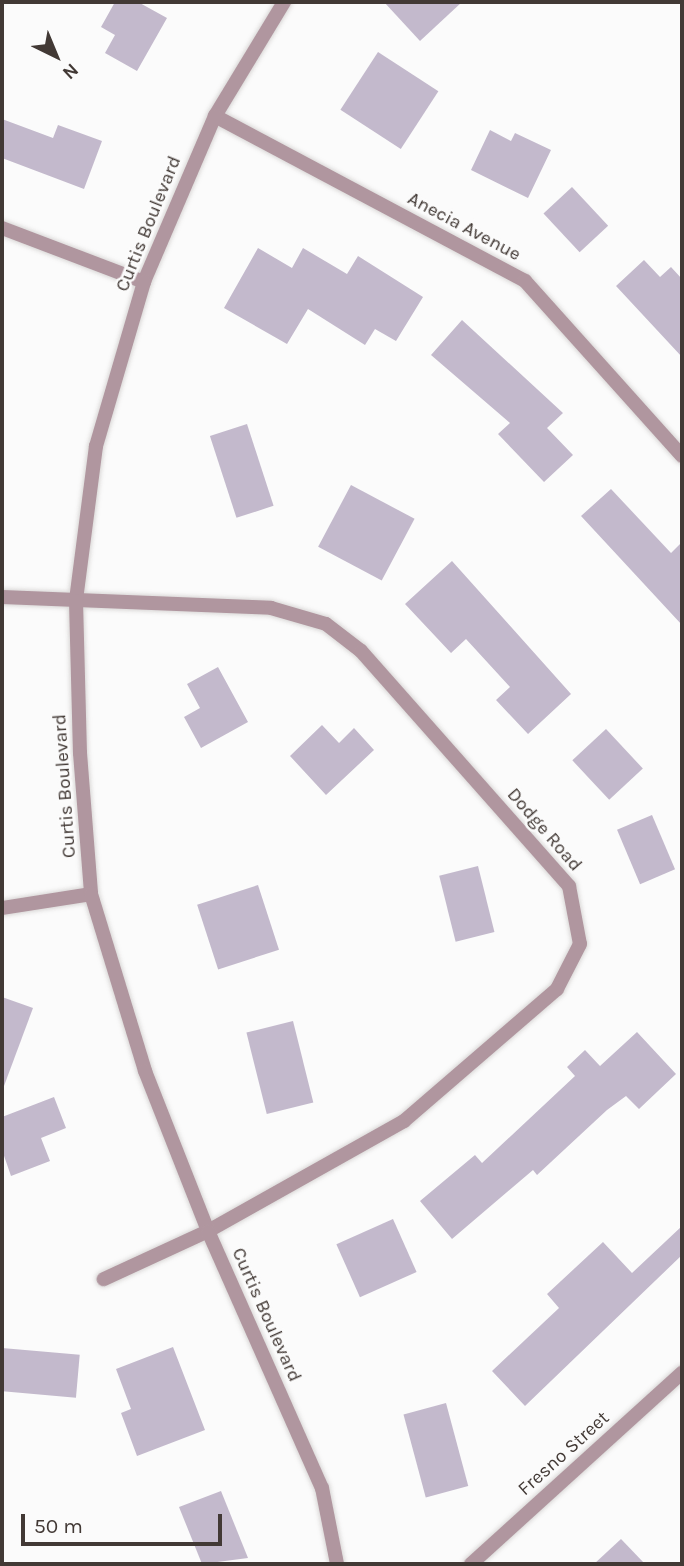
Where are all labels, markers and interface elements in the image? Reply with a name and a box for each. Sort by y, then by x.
north arrow [21,21,91,91]
text: N [58,59,83,84]
street label: Curtis Boulevard [111,153,187,295]
street label: Anecia Avenue [403,188,525,266]
street label: Curtis Boulevard [49,713,81,859]
street label: Dodge Road [502,784,586,876]
street label: Curtis Boulevard [226,1244,306,1386]
street label: Fresno Street [514,1407,614,1501]
scale bar [24,1500,226,1544]
text: 50 m [34,1514,83,1538]

